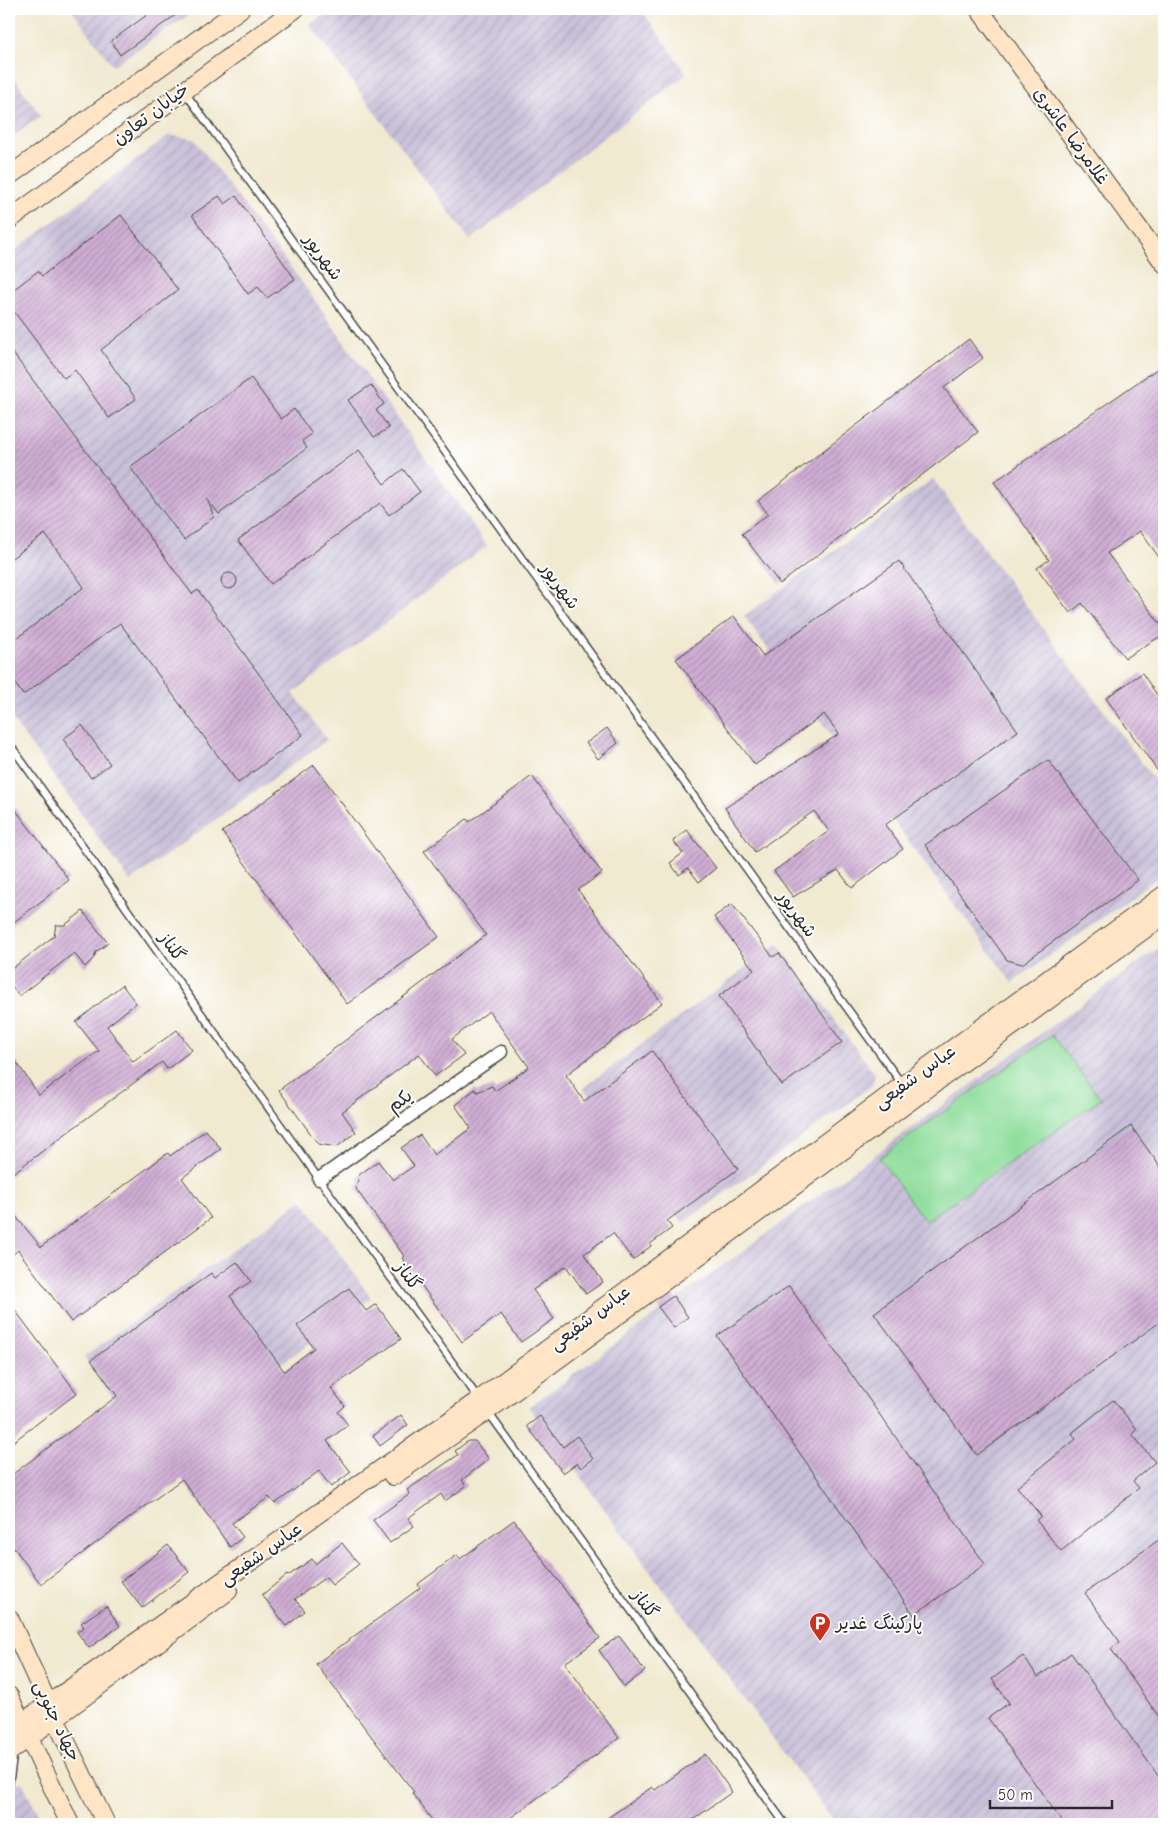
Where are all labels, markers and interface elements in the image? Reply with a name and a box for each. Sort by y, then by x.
street label: خیابان تعاون [109,79,193,149]
street label: غلامرضا عاشری [1029,83,1113,189]
street label: شهریور [298,228,347,284]
street label: شهریور [535,557,584,613]
street label: شهریور [772,885,821,941]
street label: گلناز [153,927,190,966]
street label: عباس شفیعی [870,1040,960,1114]
street label: یکم [384,1085,418,1119]
street label: گلناز [389,1256,426,1295]
street label: عباس شفیعی [546,1281,634,1355]
street label: عباس شفیعی [216,1518,306,1590]
street label: گلناز [626,1584,663,1623]
parking icon: پارکینگ غدیر [808,1611,832,1642]
place label: پارکینگ غدیر [834,1613,923,1635]
street label: جهاد جنوبی [28,1677,85,1765]
scale bar [990,1778,1113,1810]
text: 50 m [998,1786,1033,1804]

